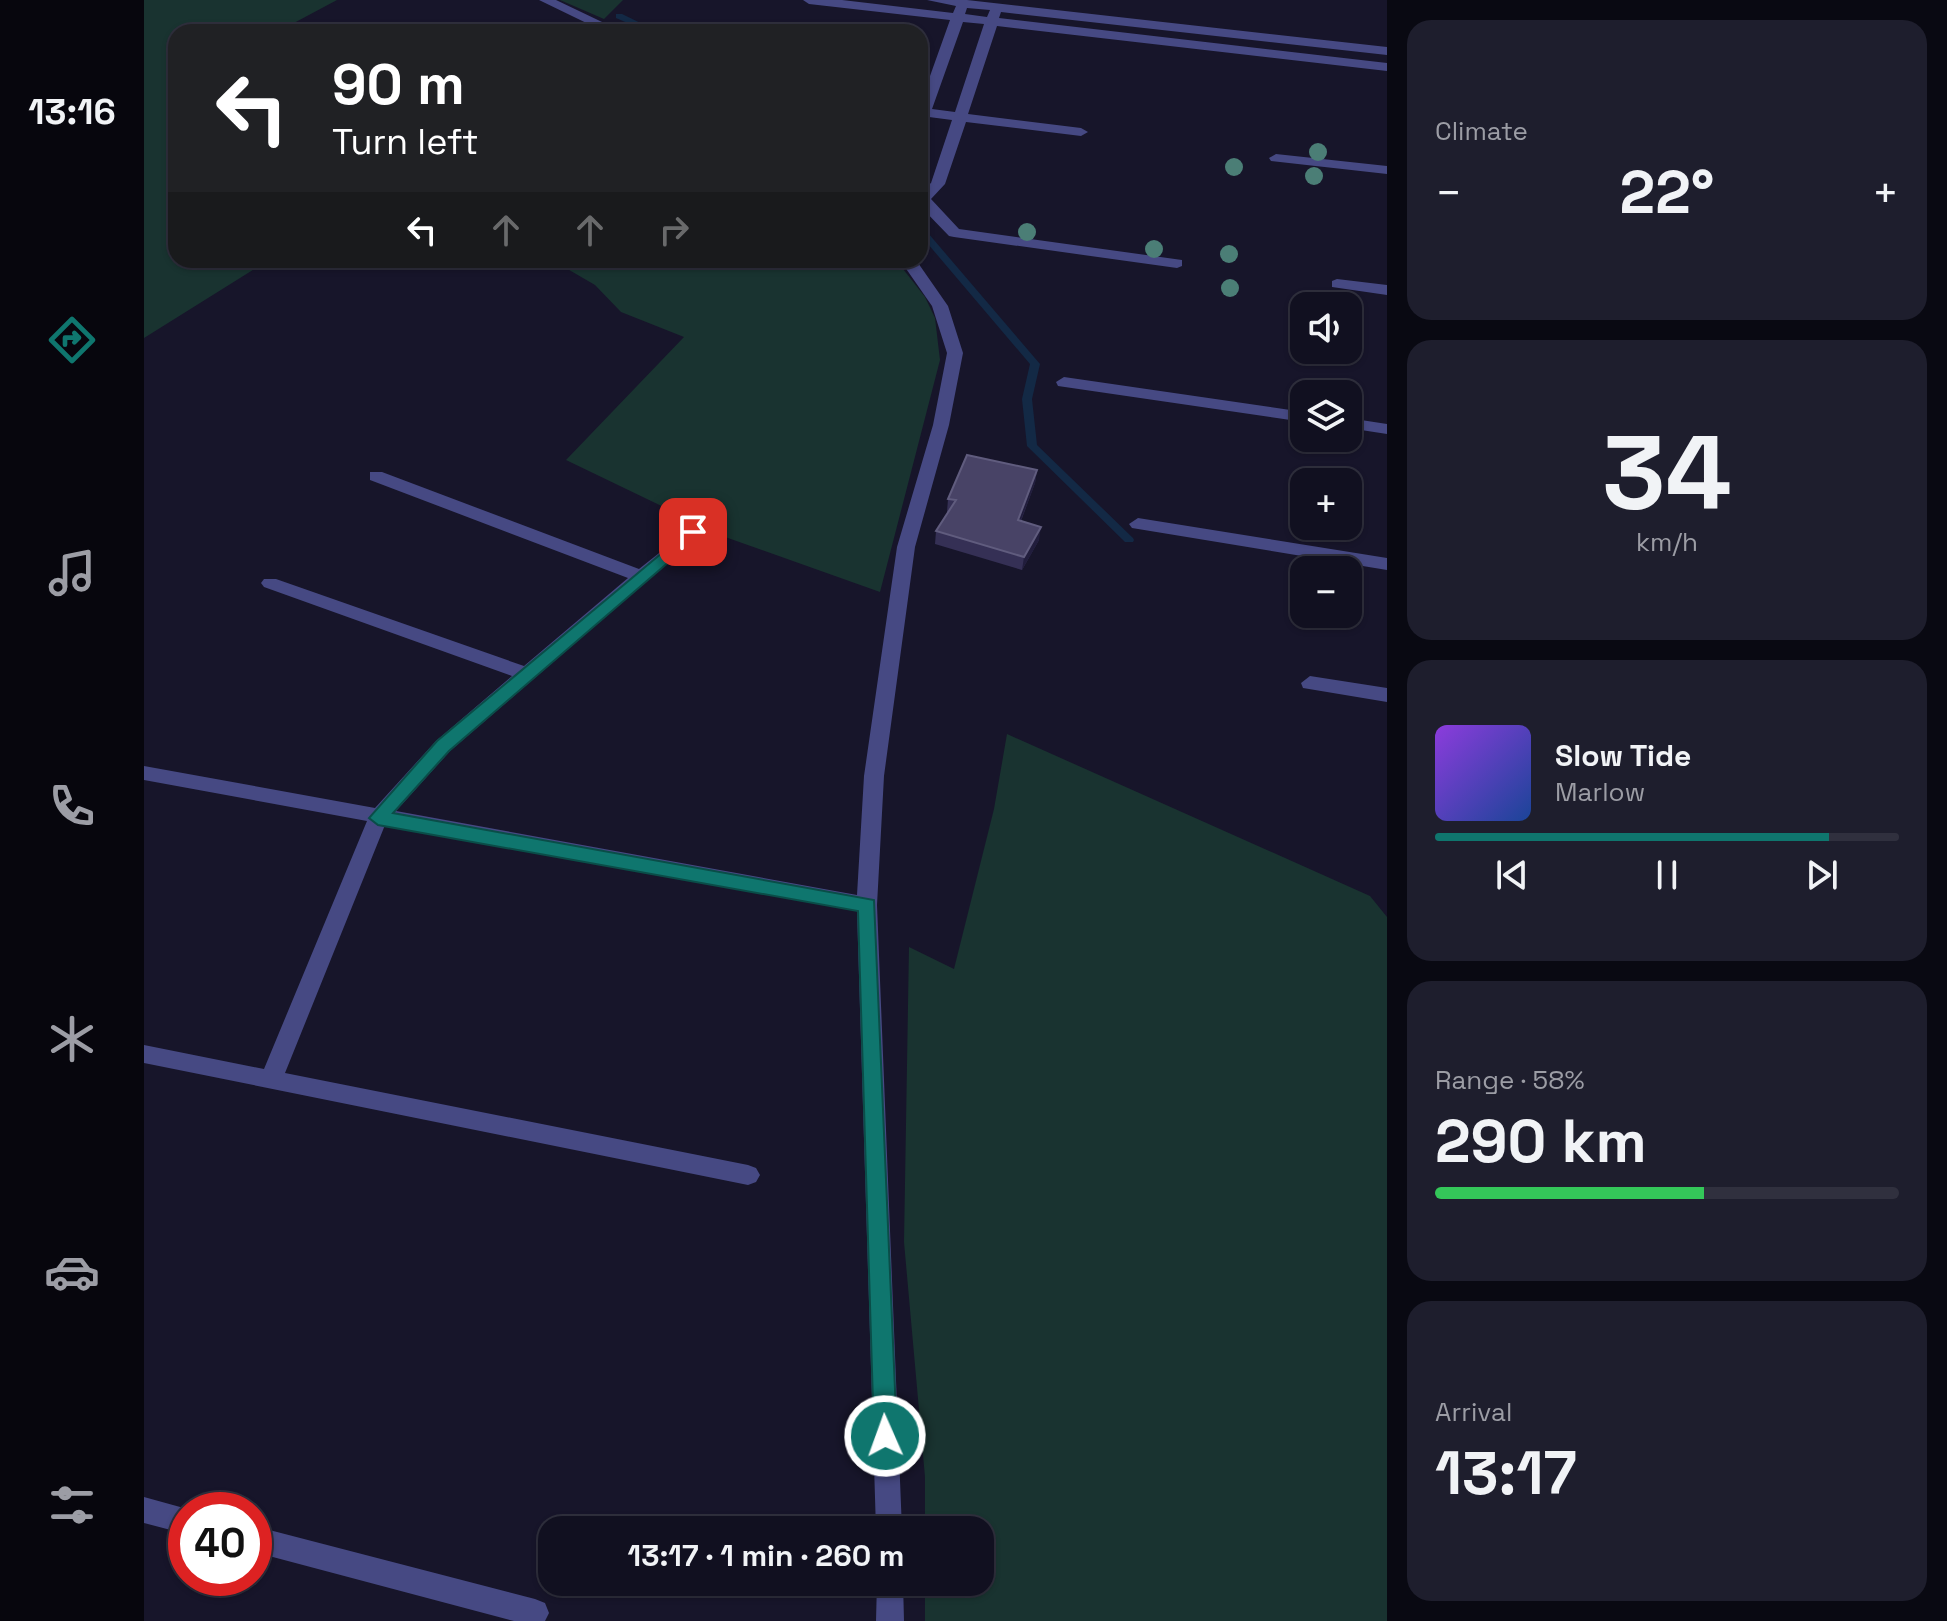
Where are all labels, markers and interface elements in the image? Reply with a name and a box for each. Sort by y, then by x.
text: 90 m [332,49,465,120]
icon: left [200,56,304,160]
text: 13:16 [28,89,116,135]
text: Climate [1435,114,1528,148]
text: Turn left [332,119,479,165]
text: 22° [1620,154,1714,231]
text: − [1435,165,1462,221]
text: + [1872,165,1899,221]
icon: left [400,208,444,252]
icon: ahead [484,208,528,252]
icon: ahead [568,208,612,252]
icon: right [652,208,696,252]
map controls [1290,292,1362,628]
button: sound [1290,292,1362,364]
icon: directions [44,312,100,368]
button: layers [1290,380,1362,452]
text: 34 [1602,407,1732,539]
button: + [1290,468,1362,540]
pin [659,498,727,566]
icon: arrive [671,510,715,554]
text: km/h [1636,525,1698,559]
icon: music [44,545,100,601]
button: − [1290,556,1362,628]
text: Slow Tide [1555,736,1691,775]
text: Marlow [1555,775,1645,809]
icon: phone [44,778,100,834]
icon: previous [1490,853,1534,897]
icon: pause [1645,853,1689,897]
icon: next [1800,853,1844,897]
icon: climate [44,1011,100,1067]
text: Range · 58% [1435,1063,1584,1097]
text: 290 km [1435,1103,1647,1180]
icon: car [44,1244,100,1300]
position arrow [843,1394,927,1478]
text: Arrival [1435,1395,1512,1429]
text: 13:17 [1435,1435,1577,1512]
icon: filters [44,1477,100,1533]
speed limit sign: 40 [168,1492,272,1596]
text: 13:17 · 1 min · 260 m [628,1536,904,1575]

